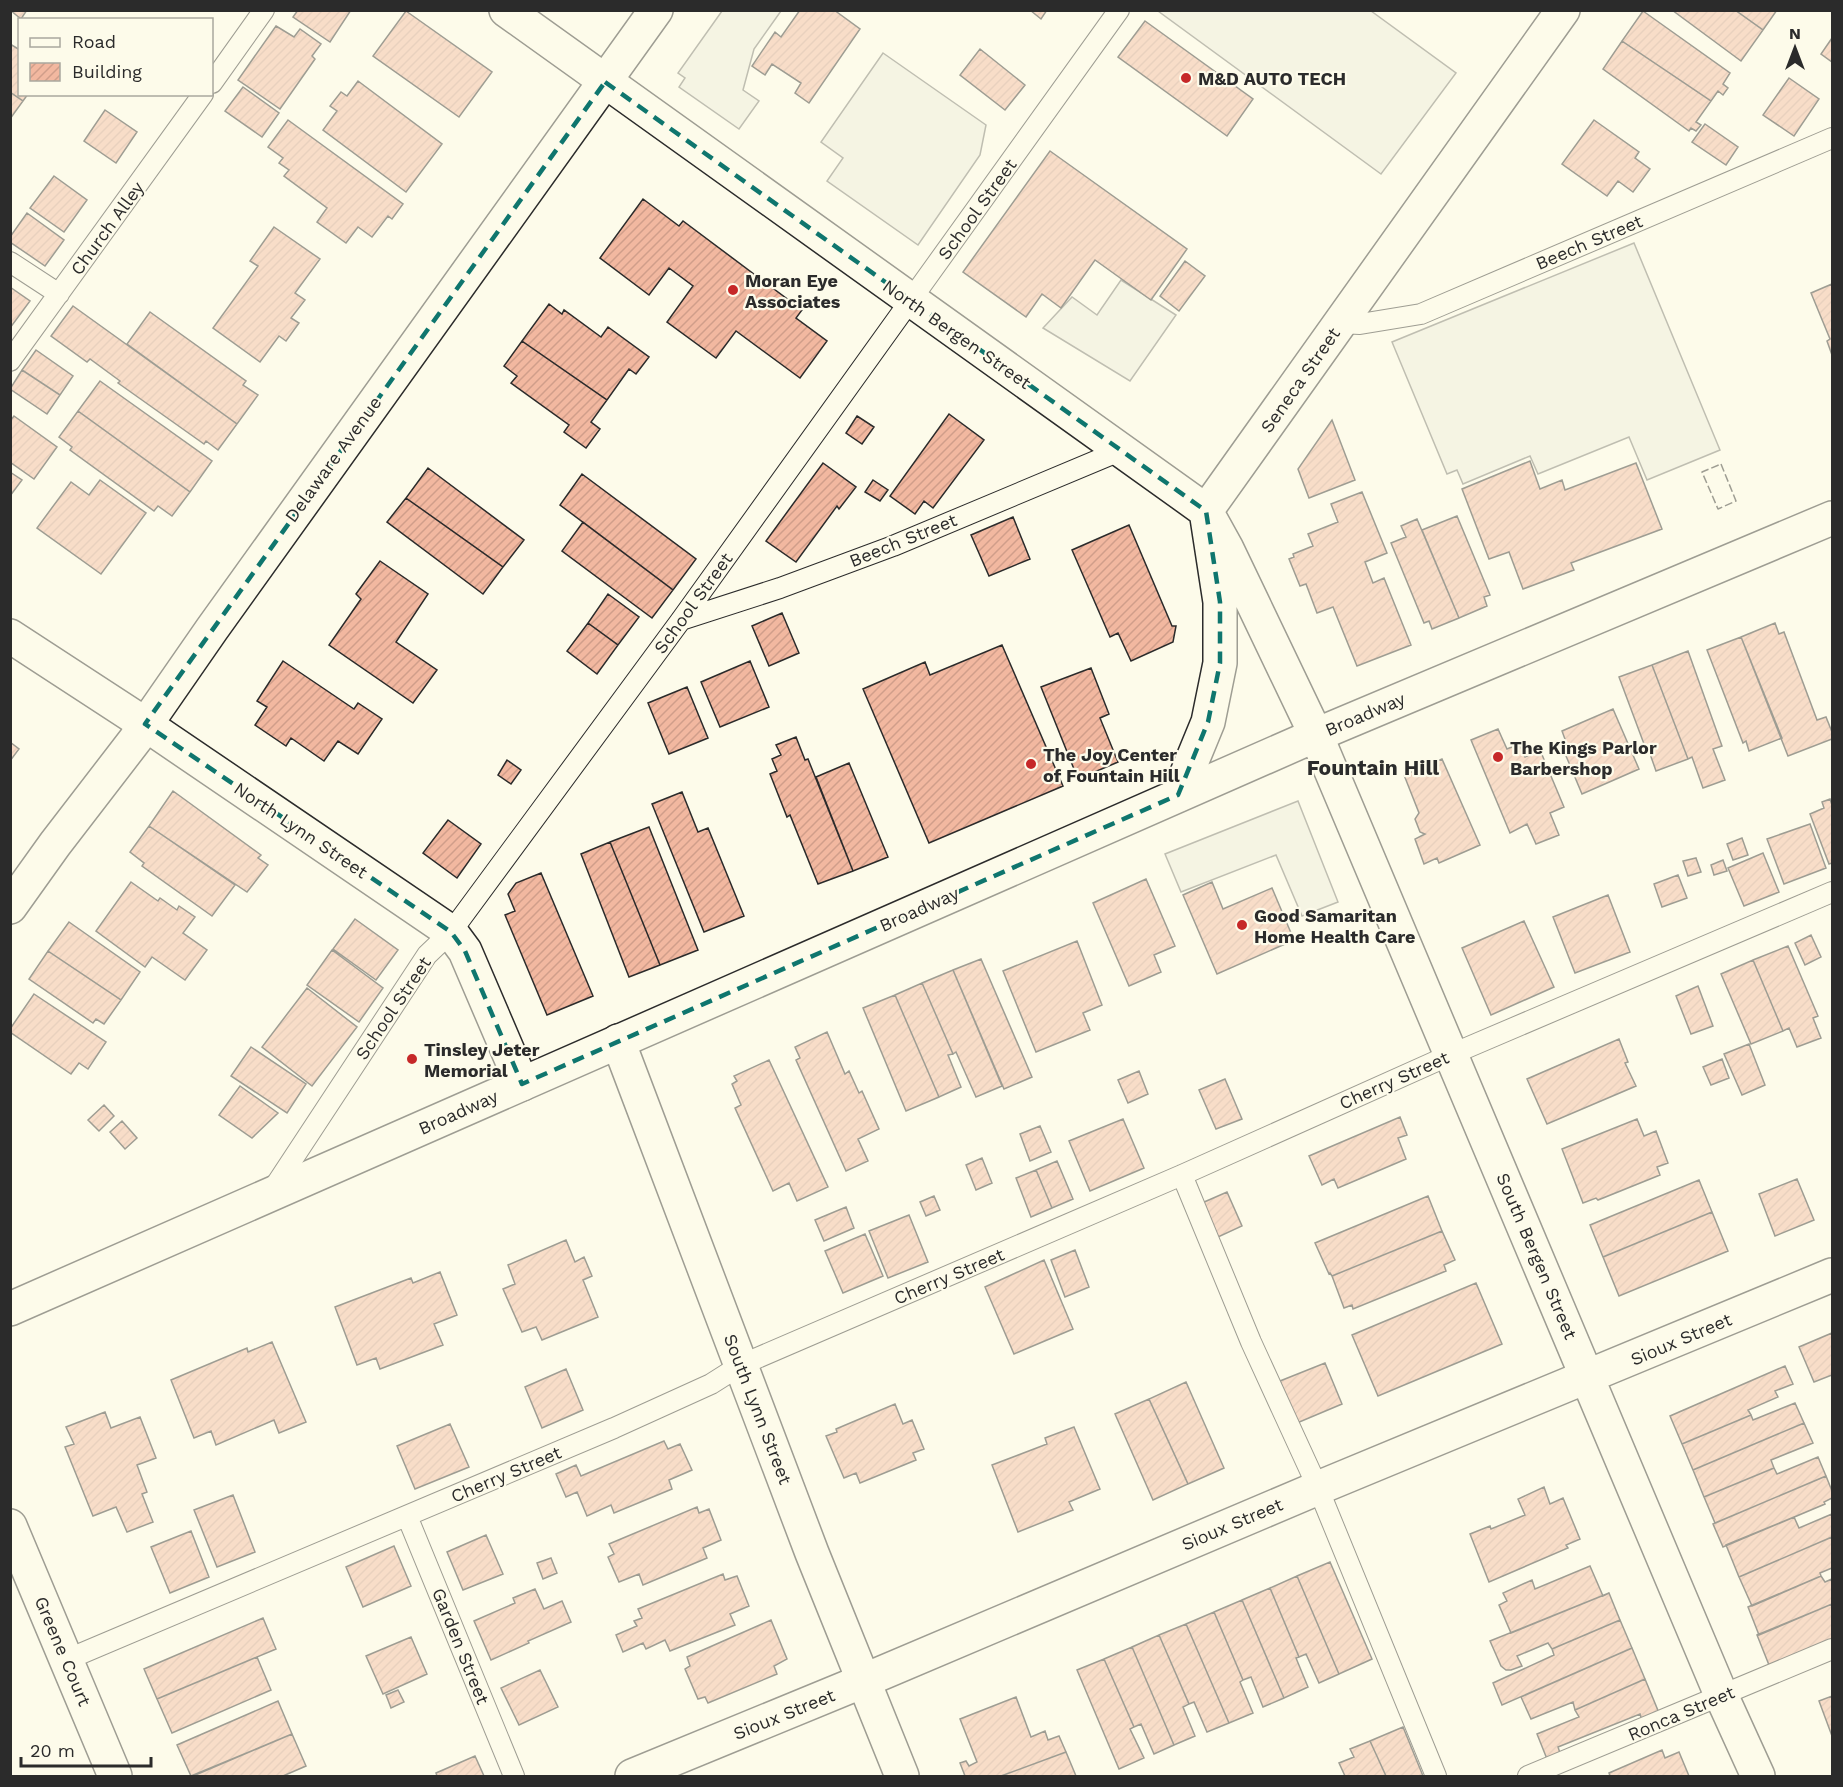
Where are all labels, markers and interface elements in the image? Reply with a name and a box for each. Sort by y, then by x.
legend [18,18,213,96]
north arrow [1765,18,1825,78]
text: N [1789,24,1801,43]
text: Road [72,31,116,52]
text: Building [72,61,142,82]
place label: M&D AUTO TECH [1198,68,1346,89]
marker: M&D AUTO TECH [1179,71,1193,85]
street label: School Street [933,154,1021,264]
street label: Church Alley [66,177,148,279]
street label: Beech Street [1532,210,1646,274]
place label: Moran Eye Associates [745,270,841,312]
street label: North Bergen Street [879,275,1035,393]
marker: Moran Eye Associates [726,283,740,297]
street label: Seneca Street [1256,323,1344,437]
street label: Delaware Avenue [280,392,386,526]
street label: Beech Street [846,509,960,571]
street label: School Street [649,548,737,658]
street label: Broadway [1322,687,1409,740]
place label: The Kings Parlor Barbershop [1510,737,1657,779]
place label: The Joy Center of Fountain Hill [1043,744,1180,786]
marker: The Kings Parlor Barbershop [1491,750,1505,764]
district label: Fountain Hill [1307,755,1439,780]
marker: The Joy Center of Fountain Hill [1024,757,1038,771]
street label: North Lynn Street [230,778,372,883]
street label: Broadway [876,882,963,936]
place label: Good Samaritan Home Health Care [1254,905,1415,947]
marker: Good Samaritan Home Health Care [1235,918,1249,932]
street label: School Street [351,952,435,1063]
place label: Tinsley Jeter Memorial [424,1039,540,1081]
street label: Cherry Street [1336,1046,1452,1114]
marker: Tinsley Jeter Memorial [405,1052,419,1066]
street label: Broadway [415,1085,502,1139]
street label: South Bergen Street [1492,1170,1582,1343]
street label: Cherry Street [891,1243,1008,1309]
street label: Sioux Street [1627,1308,1735,1370]
street label: South Lynn Street [720,1331,797,1488]
street label: Cherry Street [448,1441,565,1507]
street label: Sioux Street [1178,1493,1286,1555]
street label: Garden Street [428,1585,494,1708]
street label: Greene Court [30,1593,96,1709]
street label: Ronca Street [1625,1681,1738,1745]
street label: Sioux Street [730,1684,838,1744]
scale bar [21,1730,152,1768]
text: 20 m [30,1740,75,1761]

